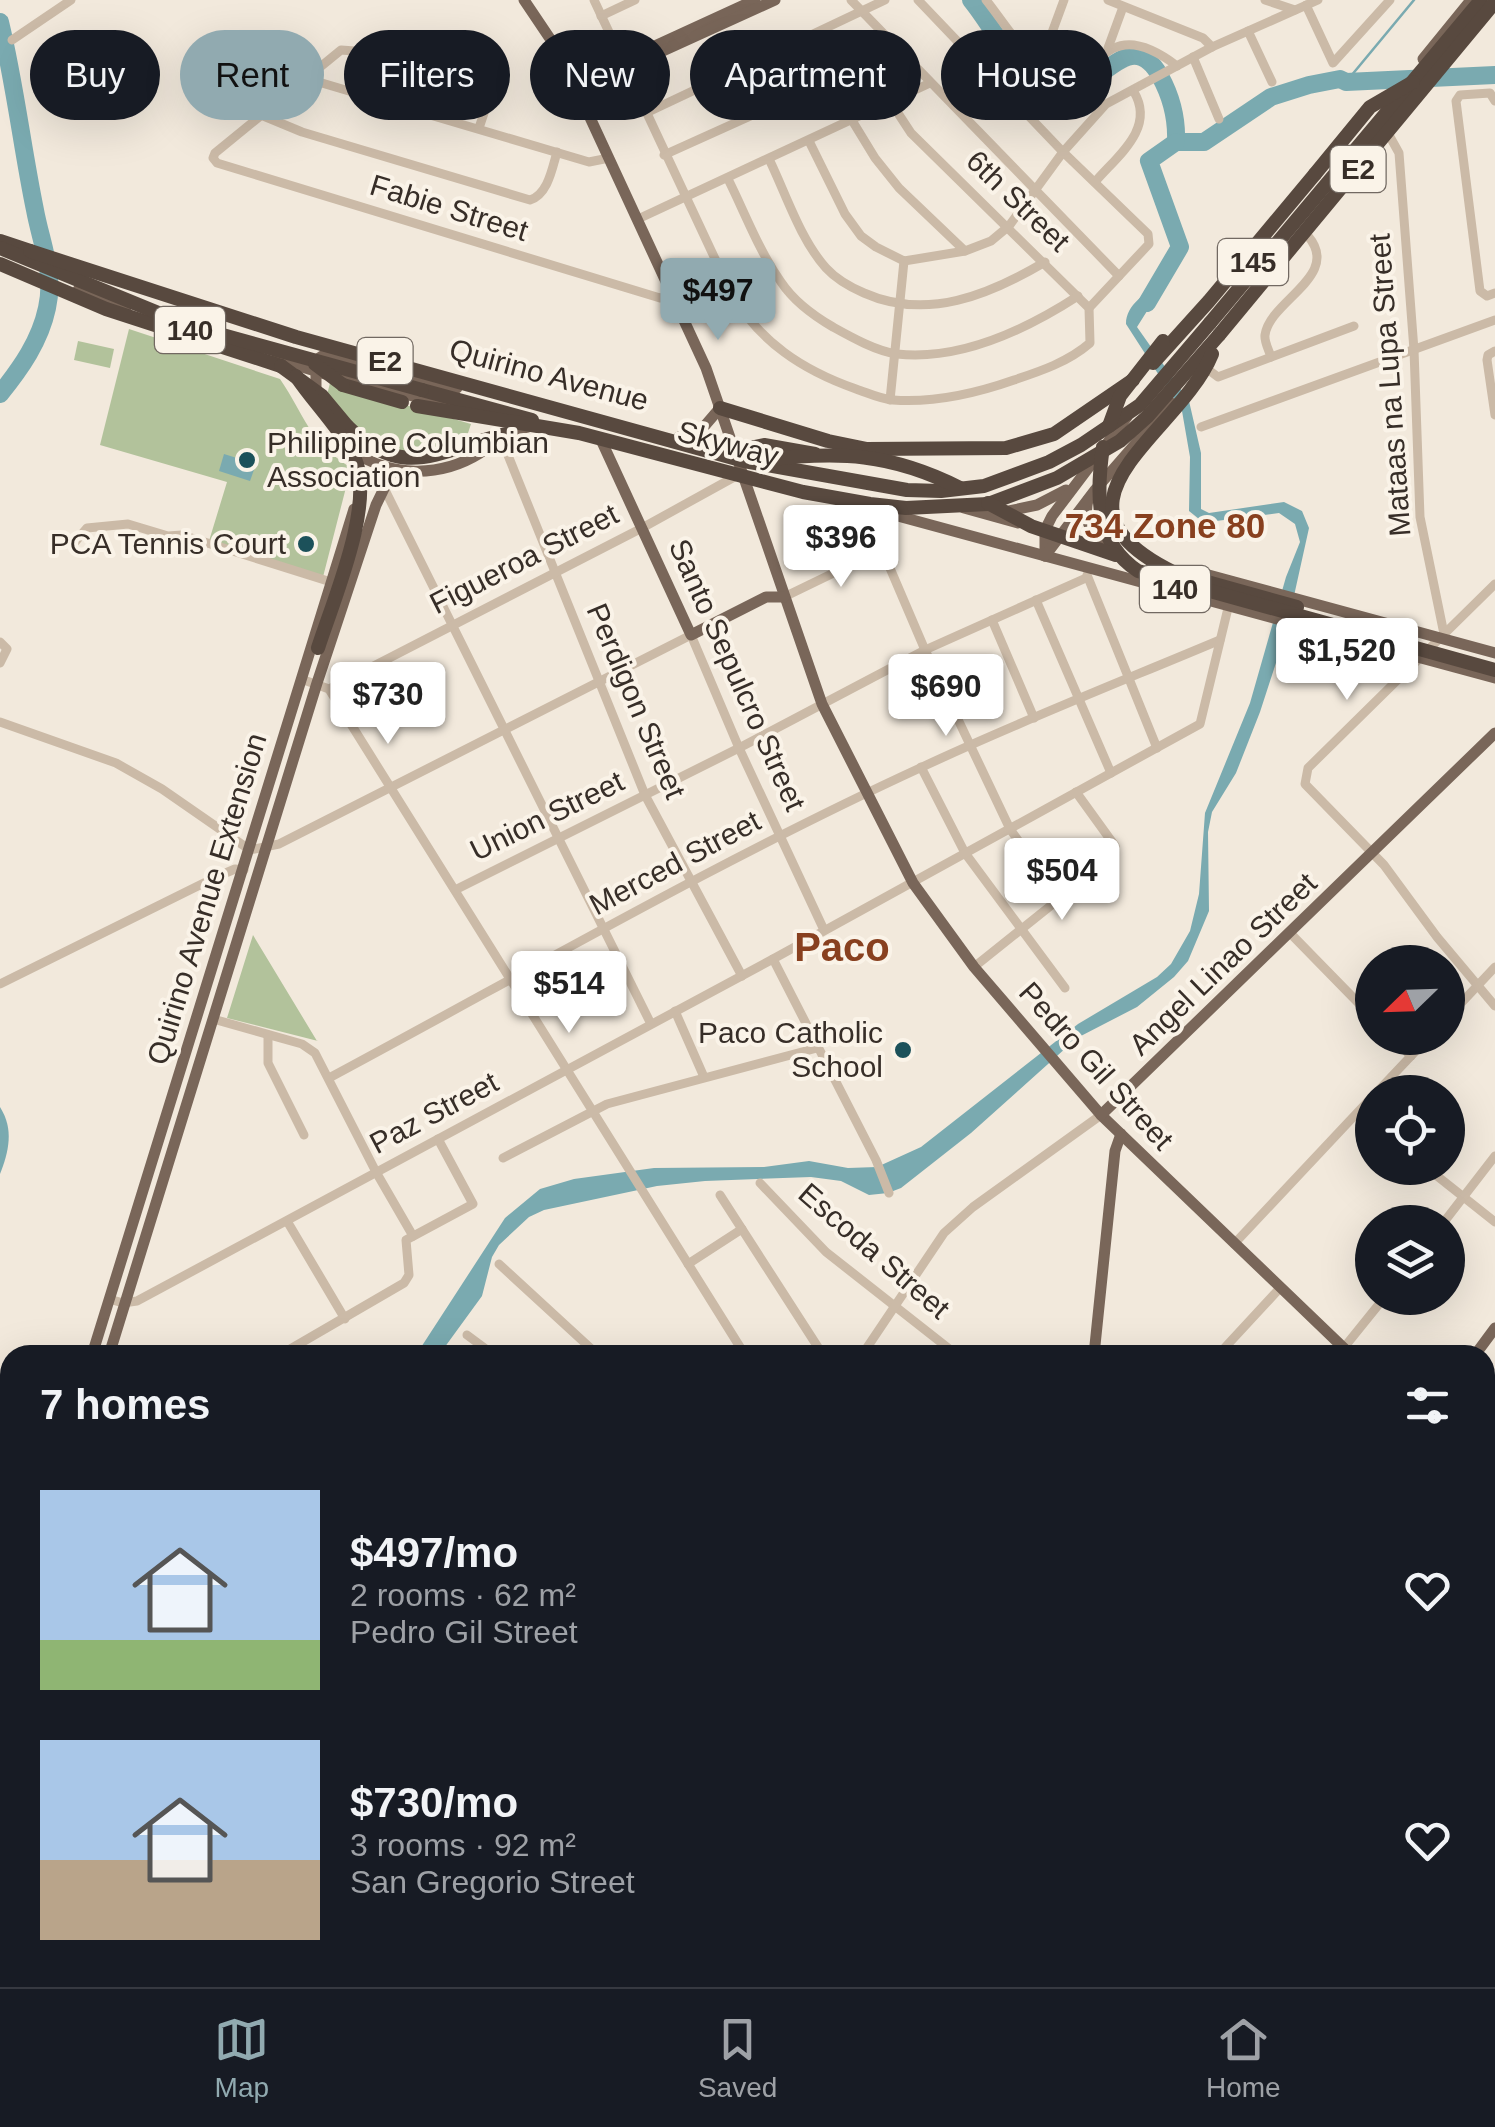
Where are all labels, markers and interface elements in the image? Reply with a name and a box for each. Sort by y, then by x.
chip: Buy [30,30,160,120]
chip: Rent [180,30,324,120]
chip: Filters [344,30,510,120]
chip: New [530,30,670,120]
chip: Apartment [690,30,921,120]
chip: House [941,30,1112,120]
street label: 6th Street [960,144,1077,258]
road number: E2 [1330,146,1386,192]
street label: Fabie Street [366,168,533,247]
street label: Mataas na Lupa Street [1362,232,1417,538]
road number: 145 [1218,239,1288,285]
pin: $497 [659,258,777,343]
text: $497 [682,272,754,308]
road number: 140 [155,307,225,353]
street label: Quirino Avenue [446,332,652,417]
road number: E2 [358,338,412,384]
street label: Skyway [674,414,782,473]
place label: Philippine Columbian Association [267,426,549,493]
marker: Philippine Columbian Association [236,449,258,471]
street label: Figueroa Street [424,497,624,620]
pin: $396 [782,505,900,590]
district label: 734 Zone 80 [1065,506,1265,545]
text: $396 [805,519,877,555]
place label: PCA Tennis Court [50,527,287,560]
marker: PCA Tennis Court [295,533,317,555]
street label: Santo Sepulcro Street [663,534,812,816]
road number: 140 [1140,566,1210,612]
street label: Perdigon Street [581,598,693,804]
pin: $1,520 [1266,618,1428,703]
text: $1,520 [1298,632,1396,668]
pin: $690 [887,654,1005,739]
pin: $730 [329,662,447,747]
text: $690 [910,668,982,704]
text: $730 [352,676,424,712]
street label: Quirino Avenue Extension [140,729,273,1068]
street label: Union Street [465,764,630,867]
street label: Merced Street [584,803,766,921]
pin: $504 [1003,838,1121,923]
text: $504 [1026,852,1098,888]
street label: Angel Linao Street [1122,866,1323,1061]
district label: Paco [794,925,890,969]
north arrow [1355,945,1465,1055]
map controls [1355,945,1465,1315]
pin: $514 [510,951,628,1036]
text: $514 [533,965,605,1001]
street label: Pedro Gil Street [1013,975,1180,1157]
place label: Paco Catholic School [698,1016,883,1083]
marker: Paco Catholic School [892,1039,914,1061]
street label: Paz Street [364,1065,504,1160]
button: locate [1355,1075,1465,1185]
street label: Escoda Street [792,1176,957,1325]
button: layers [1355,1205,1465,1315]
icon: filters [1400,1378,1455,1433]
text: 7 homes [40,1381,210,1428]
text: $497/mo [350,1529,518,1576]
icon: home [120,1530,240,1650]
icon: heart [1400,1563,1455,1618]
text: 2 rooms · 62 m² [350,1577,576,1613]
text: Pedro Gil Street [350,1614,578,1650]
text: $730/mo [350,1779,518,1826]
icon: home [120,1780,240,1900]
icon: heart [1400,1813,1455,1868]
text: 3 rooms · 92 m² [350,1827,576,1863]
text: San Gregorio Street [350,1864,635,1900]
tab: Map [214,2012,269,2104]
tab: Saved [698,2012,777,2104]
tab: Home [1206,2012,1281,2104]

